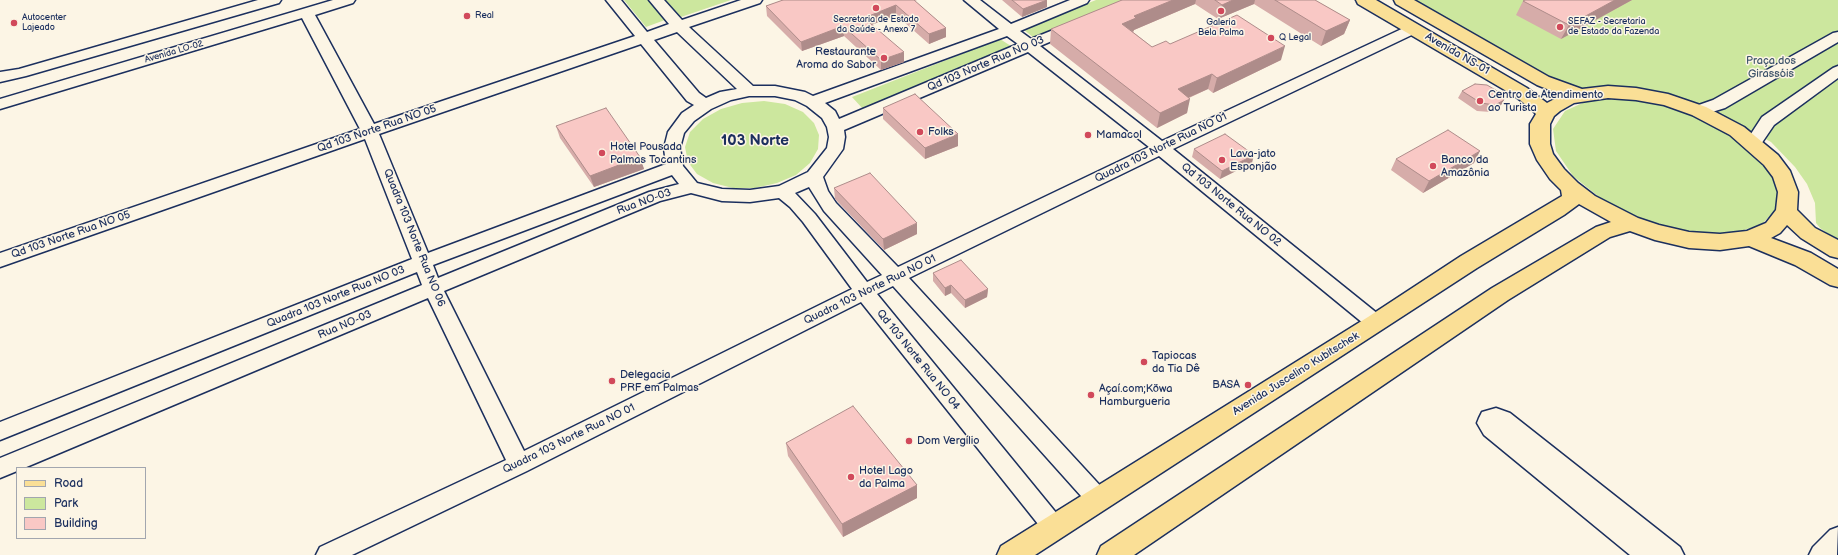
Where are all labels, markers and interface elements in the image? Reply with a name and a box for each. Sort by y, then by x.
marker: Secretaria de Estado da Saúde - Anexo 7 [871,3,881,13]
marker: Galeria Bela Palma [1216,6,1226,16]
marker: Real [462,11,472,21]
place label: Real [475,11,494,21]
place label: Autocenter Lajeado [22,13,66,34]
place label: Secretaria de Estado da Saúde - Anexo 7 [833,15,919,36]
place label: SEFAZ - Secretaria de Estado da Fazenda [1568,17,1659,38]
marker: Autocenter Lajeado [9,18,19,28]
place label: Galeria Bela Palma [1198,18,1244,39]
marker: SEFAZ - Secretaria de Estado da Fazenda [1555,22,1565,32]
street label: Avenida NS-01 [1422,30,1492,78]
street label: Qd 103 Norte Rua NO 03 [926,33,1046,95]
marker: Q Legal [1266,33,1276,43]
place label: Q Legal [1279,33,1311,43]
street label: Avenida LO-02 [143,38,205,66]
place label: Restaurante Aroma do Sabor [796,45,876,71]
marker: Restaurante Aroma do Sabor [879,53,889,63]
park label: Praça dos Girassóis [1746,54,1796,80]
place label: Centro de Atendimento ao Turista [1488,88,1603,114]
marker: Centro de Atendimento ao Turista [1475,96,1485,106]
street label: Qd 103 Norte Rua NO 05 [316,102,438,156]
street label: Quadra 103 Norte Rua NO 01 [1093,110,1229,186]
place label: Folks [928,125,954,139]
marker: Folks [915,127,925,137]
place label: Mamacol [1096,128,1142,142]
marker: Mamacol [1083,130,1093,140]
district label: 103 Norte [721,132,789,150]
place label: Hotel Pousada Palmas Tocantins [610,140,696,166]
place label: Lava-jato Esponjão [1230,147,1277,173]
marker: Hotel Pousada Palmas Tocantins [597,148,607,158]
place label: Banco da Amazônia [1441,153,1489,179]
marker: Lava-jato Esponjão [1217,155,1227,165]
street label: Qd 103 Norte Rua NO 02 [1178,160,1284,250]
marker: Banco da Amazônia [1428,161,1438,171]
street label: Quadra 103 Norte Rua NO 06 [380,167,448,309]
street label: Rua NO-03 [615,186,673,218]
street label: Qd 103 Norte Rua NO 05 [10,208,132,262]
street label: Quadra 103 Norte Rua NO 01 [802,252,938,328]
street label: Quadra 103 Norte Rua NO 03 [265,263,407,331]
street label: Qd 103 Norte Rua NO 04 [873,307,963,413]
street label: Rua NO-03 [316,308,374,342]
street label: Avenida Juscelino Kubitschek [1230,329,1362,419]
place label: Tapiocas da Tia Dê [1152,349,1200,375]
marker: Tapiocas da Tia Dê [1139,357,1149,367]
place label: Delegacia PRF em Palmas [620,368,699,394]
marker: Delegacia PRF em Palmas [607,376,617,386]
place label: BASA [1212,378,1240,392]
marker: BASA [1243,380,1253,390]
place label: Açaí.com;Köwa Hamburgueria [1099,382,1172,408]
marker: Açaí.com;Köwa Hamburgueria [1086,390,1096,400]
street label: Quadra 103 Norte Rua NO 01 [501,401,637,477]
place label: Dom Vergílio [917,434,980,448]
marker: Dom Vergílio [904,436,914,446]
place label: Hotel Lago da Palma [859,464,913,490]
legend [16,467,146,539]
marker: Hotel Lago da Palma [846,472,856,482]
text: Road [54,476,83,491]
text: Park [54,496,78,511]
text: Building [54,516,98,531]

